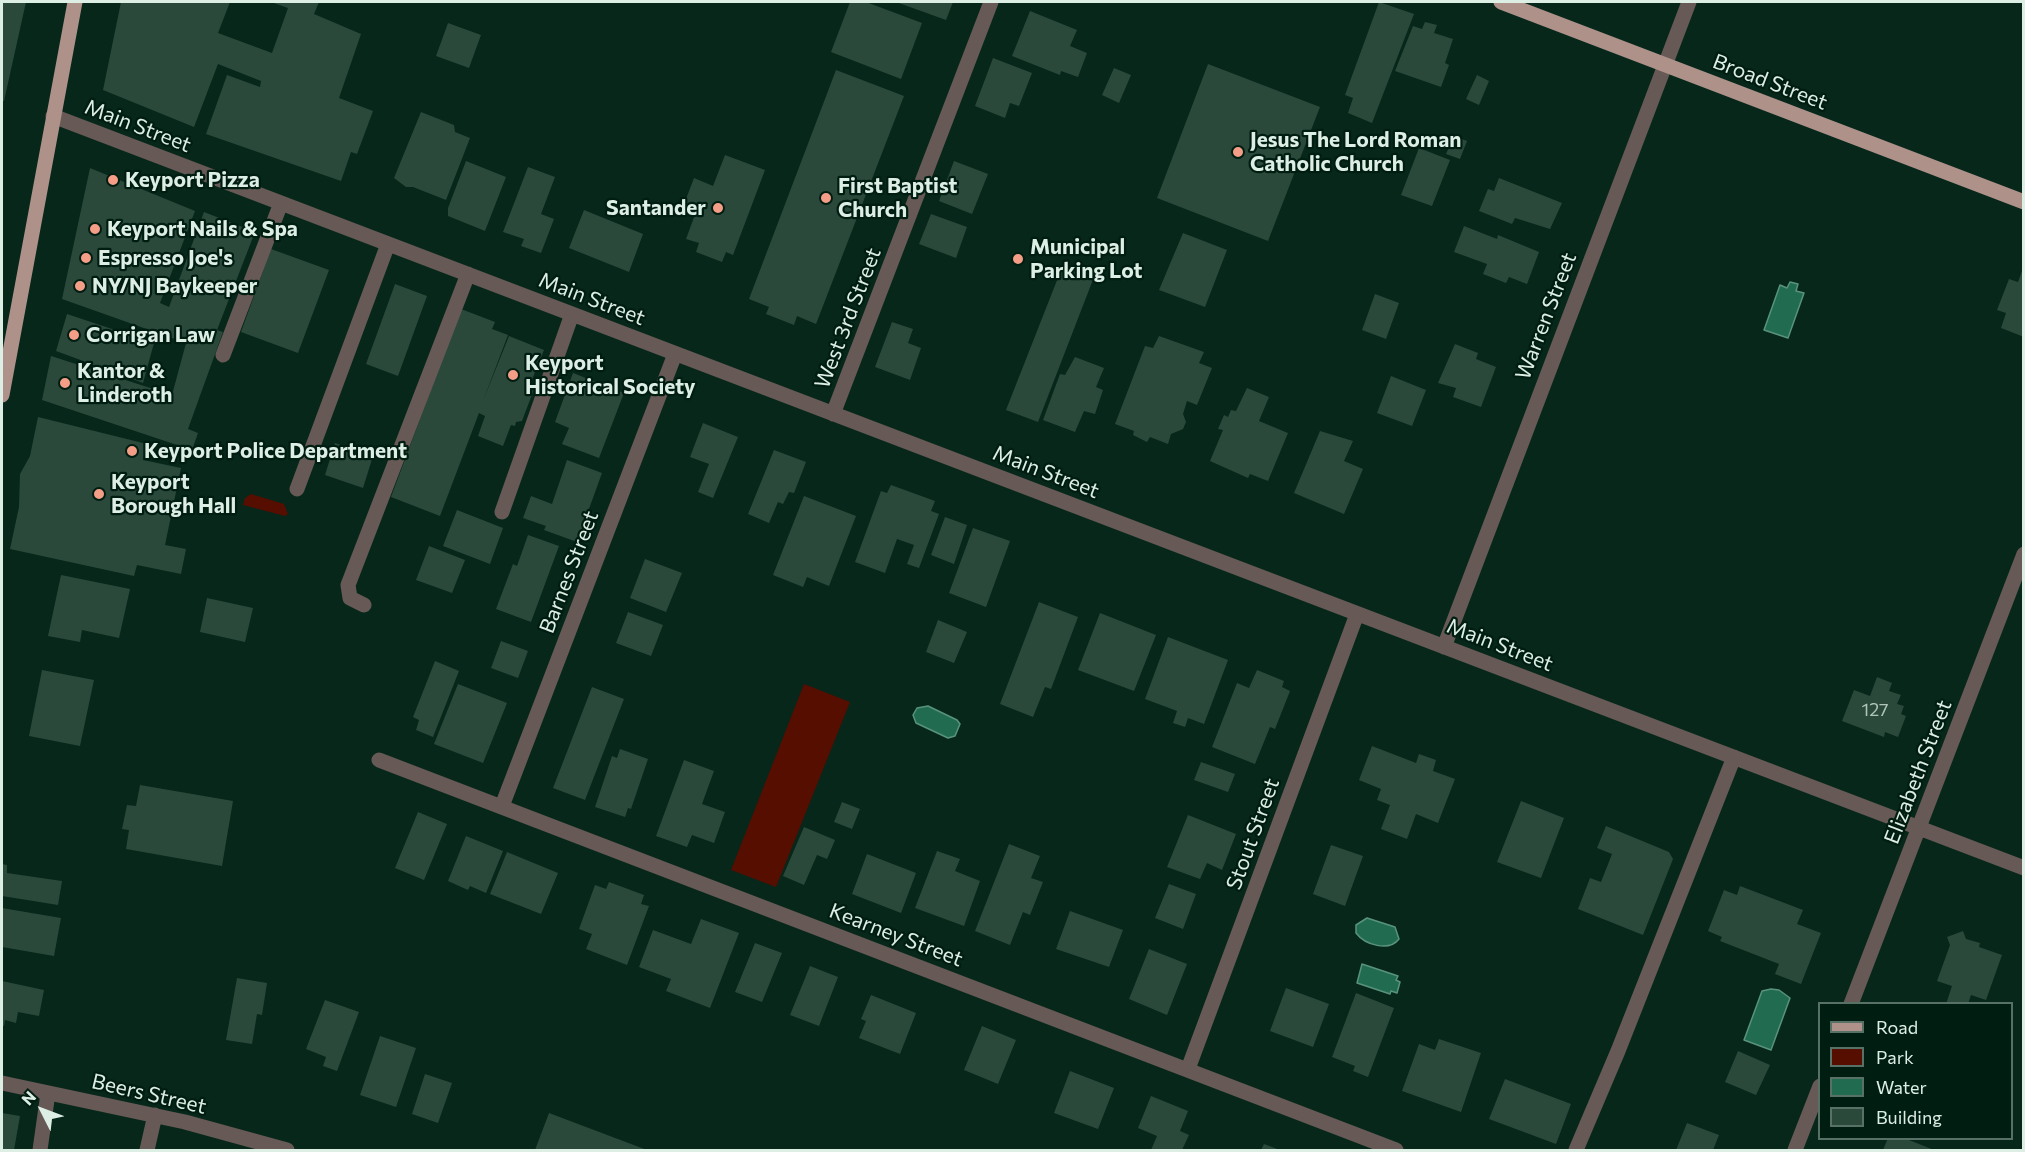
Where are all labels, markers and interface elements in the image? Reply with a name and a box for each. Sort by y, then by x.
street label: Broad Street [1709,49,1831,115]
street label: Main Street [81,94,195,158]
place label: Jesus The Lord Roman Catholic Church [1250,127,1461,177]
marker: Jesus The Lord Roman Catholic Church [1231,145,1245,159]
place label: Keyport Pizza [125,167,260,193]
marker: Keyport Pizza [106,173,120,187]
place label: First Baptist Church [838,173,957,223]
marker: First Baptist Church [819,191,833,205]
place label: Santander [606,195,706,221]
marker: Santander [711,201,725,215]
place label: Keyport Nails & Spa [107,216,298,242]
marker: Keyport Nails & Spa [88,222,102,236]
place label: Municipal Parking Lot [1030,234,1142,284]
street label: West 3rd Street [810,244,886,392]
place label: Espresso Joe's [98,245,233,271]
street label: Warren Street [1510,249,1582,383]
marker: Espresso Joe's [79,251,93,265]
marker: Municipal Parking Lot [1011,252,1025,266]
street label: Main Street [535,267,649,331]
place label: NY/NJ Baykeeper [92,273,258,299]
marker: NY/NJ Baykeeper [73,279,87,293]
place label: Corrigan Law [86,322,215,348]
marker: Corrigan Law [67,328,81,342]
place label: Keyport Historical Society [525,350,696,400]
place label: Kantor & Linderoth [77,358,172,408]
marker: Keyport Historical Society [506,368,520,382]
marker: Kantor & Linderoth [58,376,72,390]
place label: Keyport Police Department [144,438,407,464]
street label: Main Street [989,440,1103,504]
marker: Keyport Police Department [125,444,139,458]
place label: Keyport Borough Hall [111,469,236,519]
marker: Keyport Borough Hall [92,487,106,501]
street label: Barnes Street [534,507,604,637]
street label: Main Street [1443,613,1557,677]
street label: Elizabeth Street [1879,697,1957,847]
house number: 127 [1861,699,1889,721]
street label: Stout Street [1221,775,1285,893]
street label: Kearney Street [826,898,966,972]
legend [1818,1002,2013,1140]
text: Road [1876,1016,1918,1038]
text: Park [1876,1046,1914,1068]
street label: Beers Street [89,1069,209,1119]
text: Water [1876,1076,1927,1098]
north arrow [12,1080,72,1140]
text: N [17,1087,39,1108]
text: Building [1876,1106,1942,1128]

